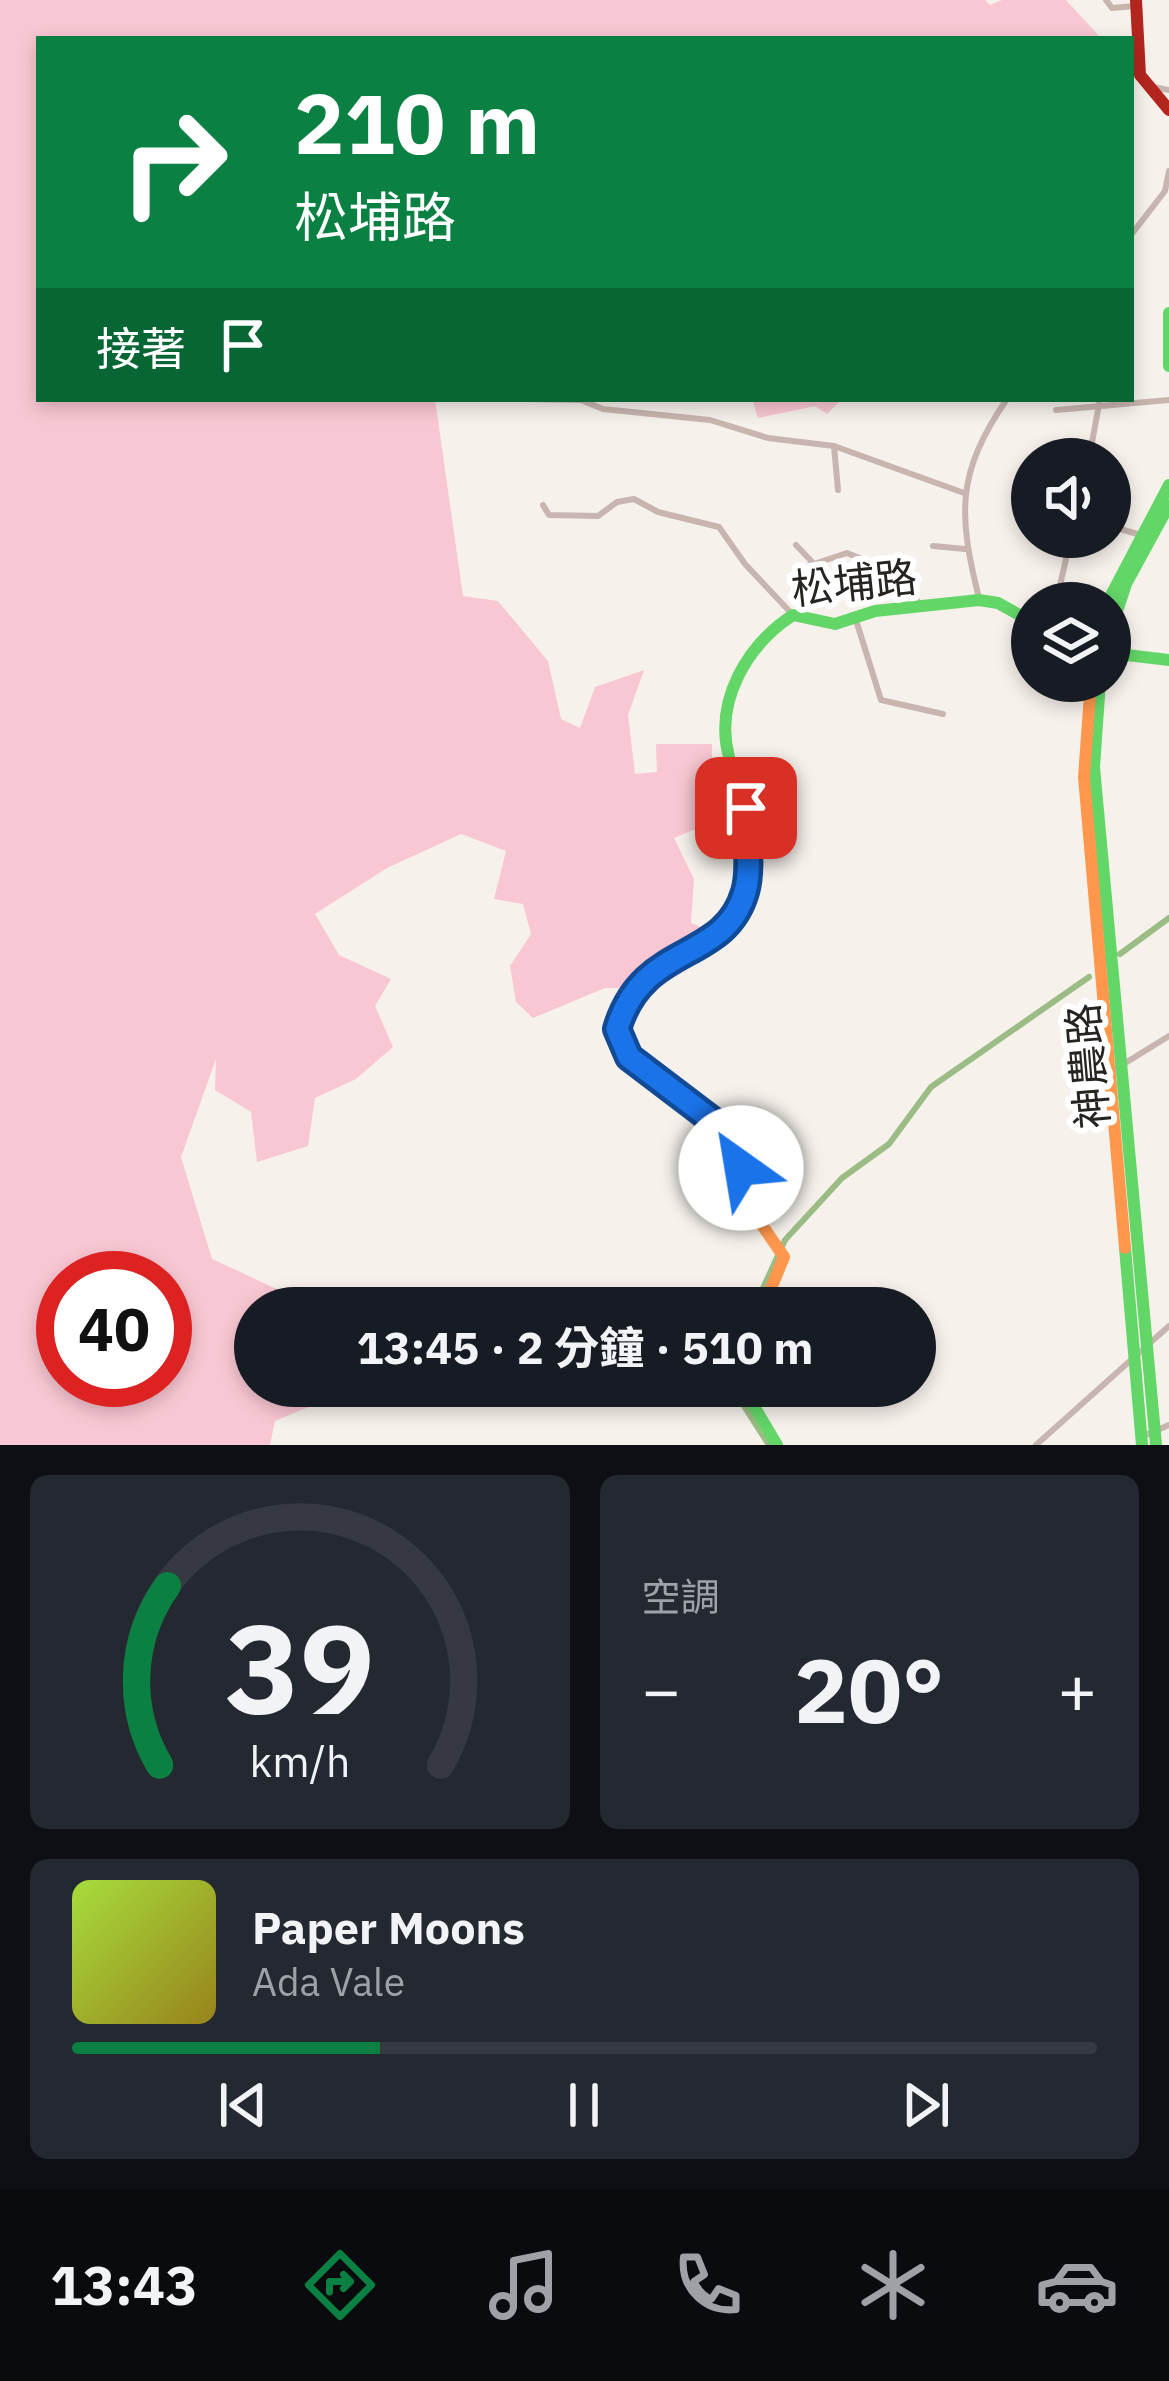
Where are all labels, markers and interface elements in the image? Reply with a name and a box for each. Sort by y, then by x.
text: 210 m [294,68,540,177]
icon: right [96,84,252,240]
text: 松埔路 [294,182,456,252]
icon: arrive [210,312,276,378]
text: 接著 [96,319,186,377]
map controls [1011,438,1131,702]
button: sound [1011,438,1131,558]
street label: 松埔路 [788,549,919,616]
button: layers [1011,582,1131,702]
pin [695,757,797,859]
icon: arrive [713,775,779,841]
street label: 神農路 [1055,1001,1120,1131]
position arrow [678,1105,804,1231]
speed limit sign: 40 [36,1251,192,1407]
text: 13:45 · 2 分鐘 · 510 m [356,1318,814,1376]
text: 空調 [642,1571,720,1622]
text: 39 [225,1586,375,1748]
text: 20° [794,1631,944,1748]
text: − [642,1646,681,1732]
text: + [1057,1646,1097,1732]
text: km/h [249,1733,350,1789]
text: Paper Moons [252,1898,525,1956]
text: Ada Vale [252,1956,405,2007]
icon: previous [210,2072,276,2138]
icon: pause [551,2072,617,2138]
icon: next [893,2072,959,2138]
icon: directions [298,2243,382,2327]
icon: music [482,2243,566,2327]
icon: phone [666,2243,750,2327]
icon: climate [851,2243,935,2327]
icon: car [1035,2243,1119,2327]
text: 13:43 [50,2250,198,2320]

